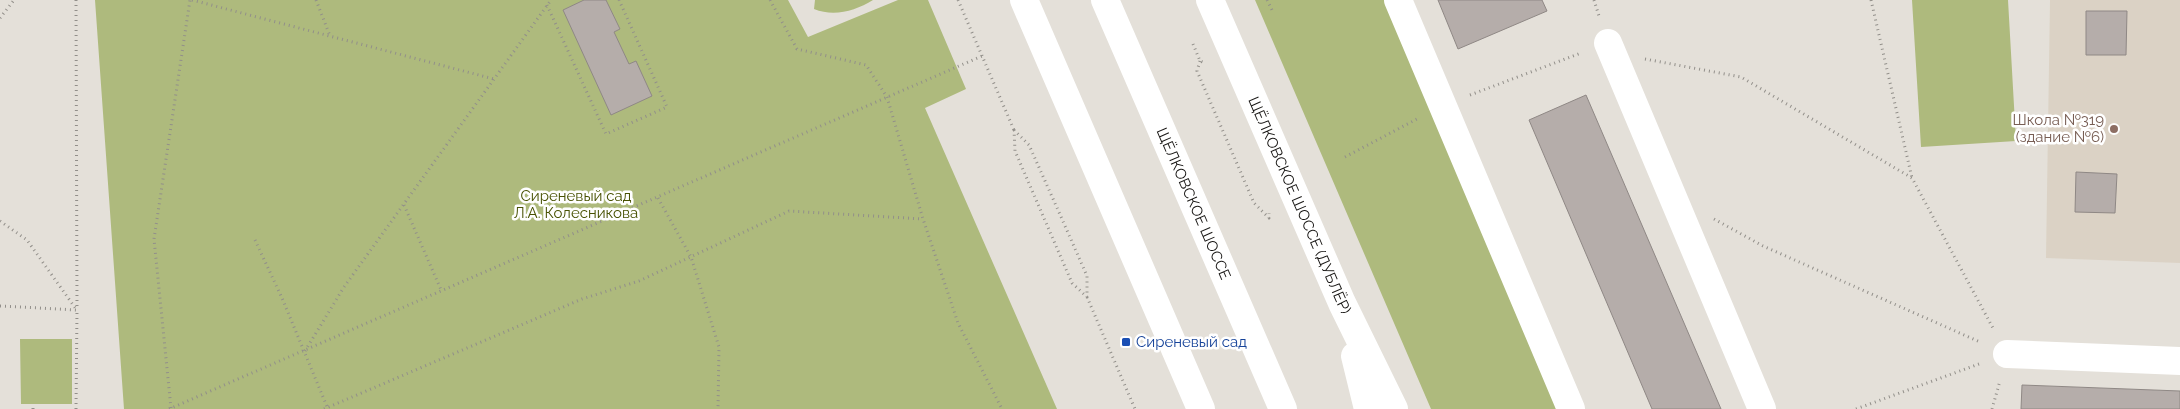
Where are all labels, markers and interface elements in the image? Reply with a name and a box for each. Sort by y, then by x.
street label: ЩЁЛКОВСКОЕ ШОССЕ (ДУБЛЁР) [1244,94,1355,317]
place label: Школа №319 (здание №6) [2013,111,2104,146]
marker: Школа №319 (здание №6) [2108,123,2120,135]
street label: ЩЁЛКОВСКОЕ ШОССЕ [1153,125,1234,282]
park label: Сиреневый сад Л.А. Колесникова [514,187,638,222]
place label: Сиреневый сад [1136,333,1247,351]
marker: Сиреневый сад [1120,336,1132,348]

